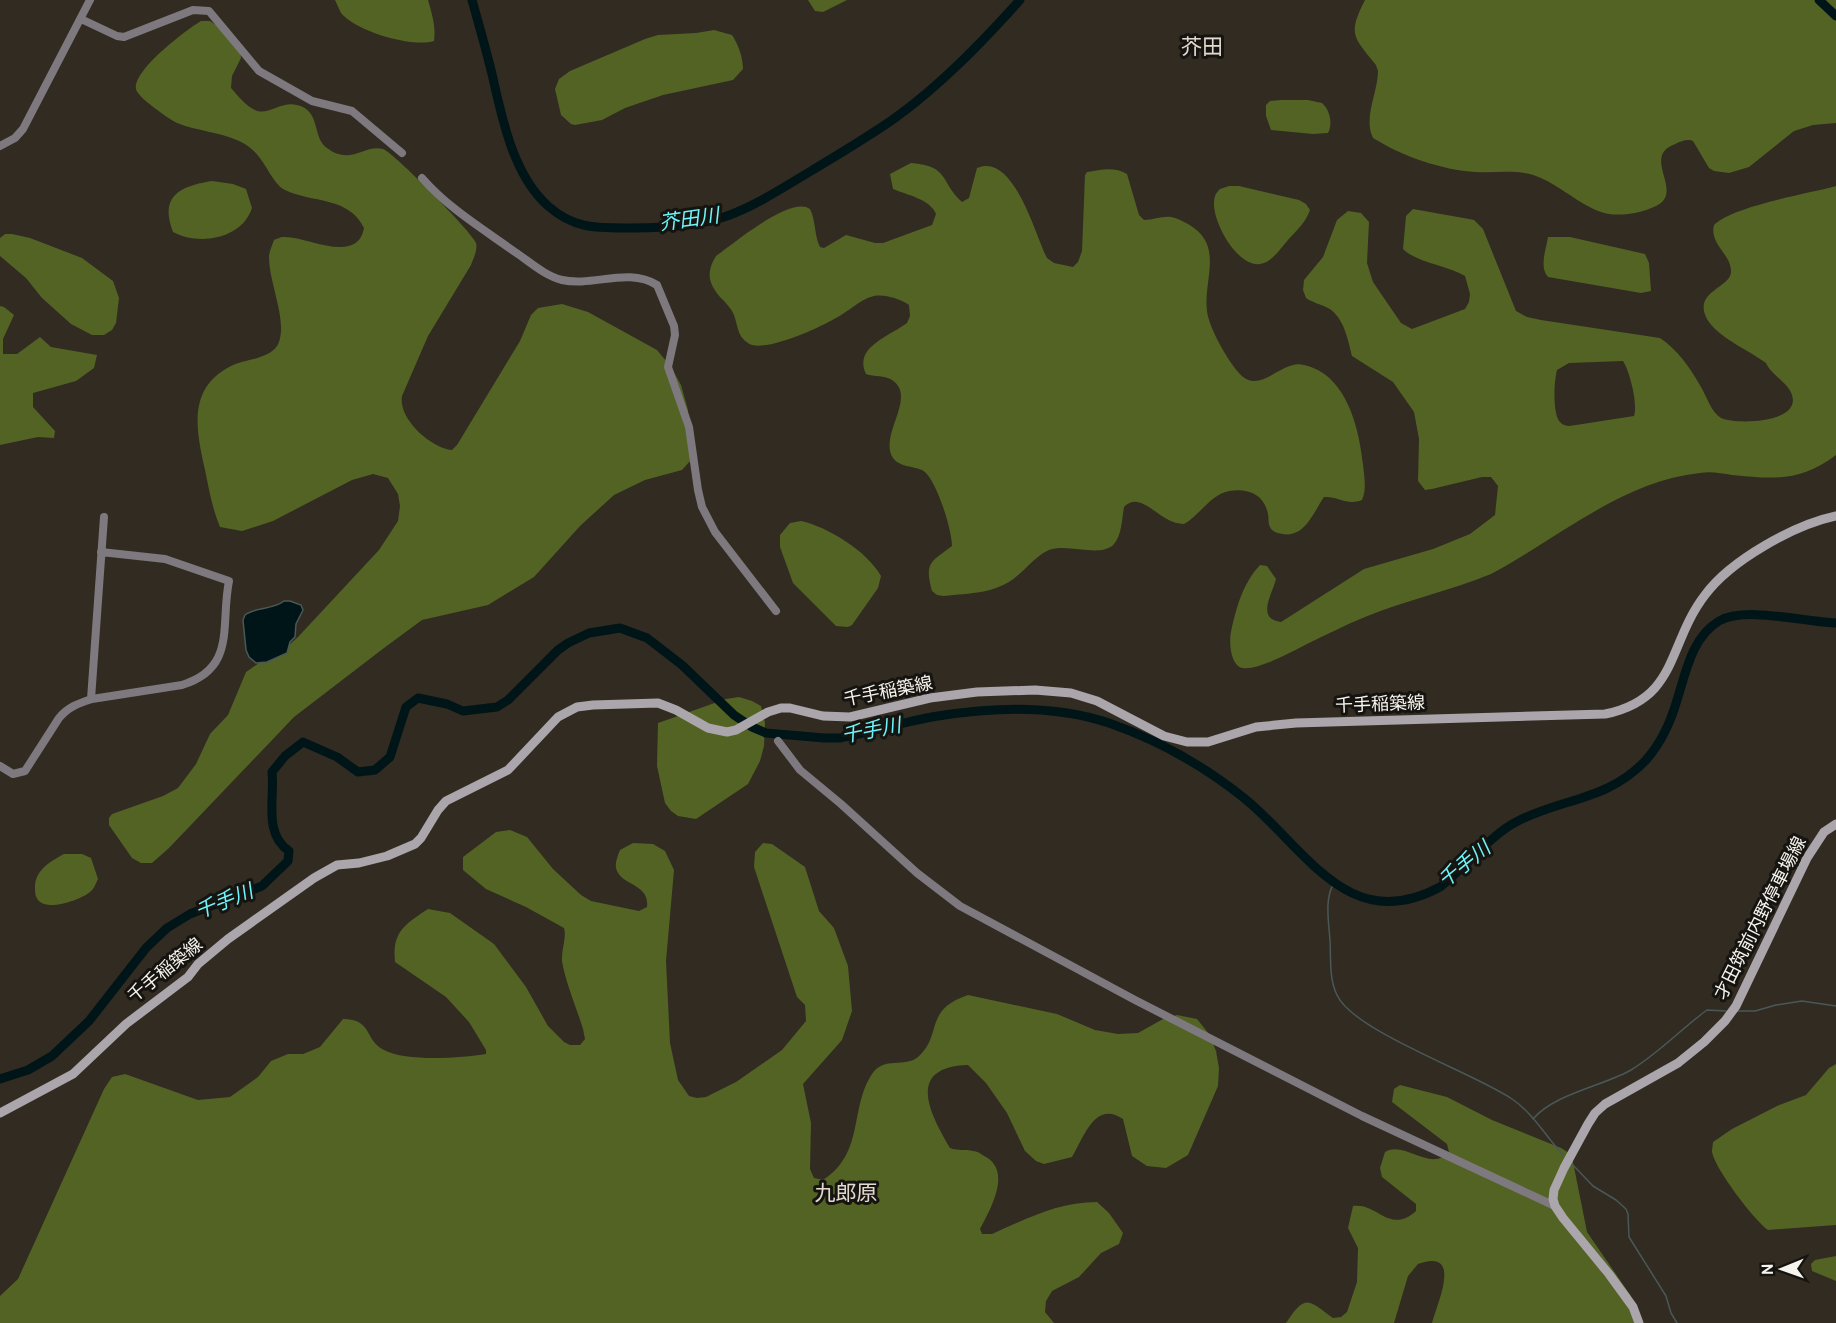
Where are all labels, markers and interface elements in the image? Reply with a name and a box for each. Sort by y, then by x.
district label: 芥田 [1181,35,1223,62]
water label: 芥田川 [658,204,723,238]
street label: 千手稲築線 [842,673,935,712]
street label: 千手稲築線 [1335,692,1425,719]
water label: 千手川 [839,713,905,750]
street label: 才田筑前内野停車場線 [1710,833,1812,1004]
water label: 千手川 [1434,835,1498,895]
water label: 千手川 [192,879,259,926]
street label: 千手稲築線 [124,934,208,1008]
district label: 九郎原 [815,1181,878,1208]
north arrow [1752,1239,1812,1299]
text: N [1759,1263,1779,1275]

